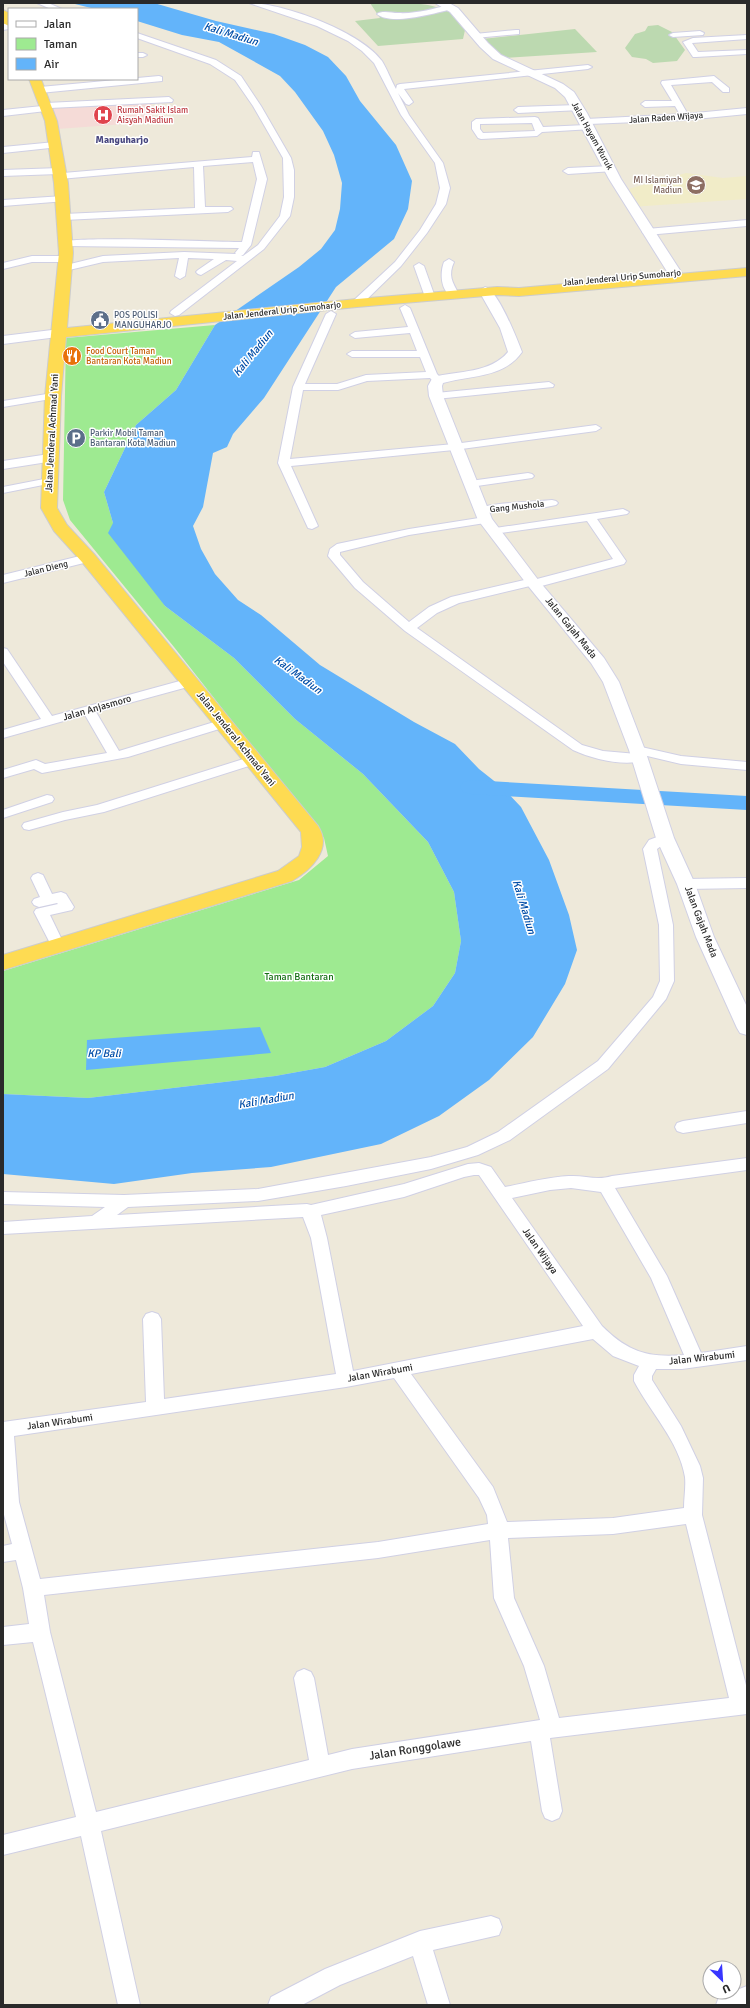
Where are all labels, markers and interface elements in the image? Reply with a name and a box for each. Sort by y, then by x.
legend [8,8,138,80]
text: Jalan [44,17,71,32]
water label: Kali Madiun [202,20,261,49]
text: Taman [44,37,77,52]
text: Air [44,57,60,72]
street label: Jalan Hayam Wuruk [569,100,615,172]
hospital icon: Rumah Sakit Islam Aisyah Madiun [92,104,114,126]
place label: Rumah Sakit Islam Aisyah Madiun [117,105,188,126]
street label: Jalan Raden Wijaya [629,110,704,126]
district label: Manguharjo [96,134,148,146]
school or university icon: MI Islamiyah Madiun [685,174,707,196]
place label: MI Islamiyah Madiun [633,175,682,196]
street label: Jalan Jenderal Urip Sumoharjo [563,267,682,289]
street label: Jalan Jenderal Urip Sumoharjo [223,299,342,323]
public building icon: POS POLISI MANGUHARJO [89,309,111,331]
place label: POS POLISI MANGUHARJO [114,310,172,331]
water label: Kali Madiun [230,326,276,379]
restaurant icon: Food Court Taman Bantaran Kota Madiun [61,345,83,367]
place label: Food Court Taman Bantaran Kota Madiun [86,346,172,367]
street label: Jalan Jenderal Achmad Yani [43,373,61,493]
parking icon: Parkir Mobil Taman Bantaran Kota Madiun [65,427,87,449]
place label: Parkir Mobil Taman Bantaran Kota Madiun [90,428,176,449]
street label: Gang Mushola [489,499,545,515]
street label: Jalan Dieng [23,558,69,580]
street label: Jalan Gajah Mada [543,595,599,661]
water label: Kali Madiun [272,653,325,697]
street label: Jalan Jenderal Achmad Yani [194,689,278,789]
street label: Jalan Anjasmoro [61,692,133,724]
water label: Kali Madiun [510,878,539,937]
street label: Jalan Gajah Mada [682,885,720,959]
park label: Taman Bantaran [264,971,334,983]
water label: KP Bali [87,1047,122,1060]
water label: Kali Madiun [237,1089,296,1111]
street label: Jalan Wijaya [520,1226,560,1276]
street label: Jalan Wirabumi [668,1349,736,1367]
street label: Jalan Wirabumi [346,1361,414,1385]
street label: Jalan Wirabumi [26,1411,94,1433]
street label: Jalan Ronggolawe [368,1734,462,1764]
north arrow [702,1960,742,2000]
text: U [720,1981,732,1996]

